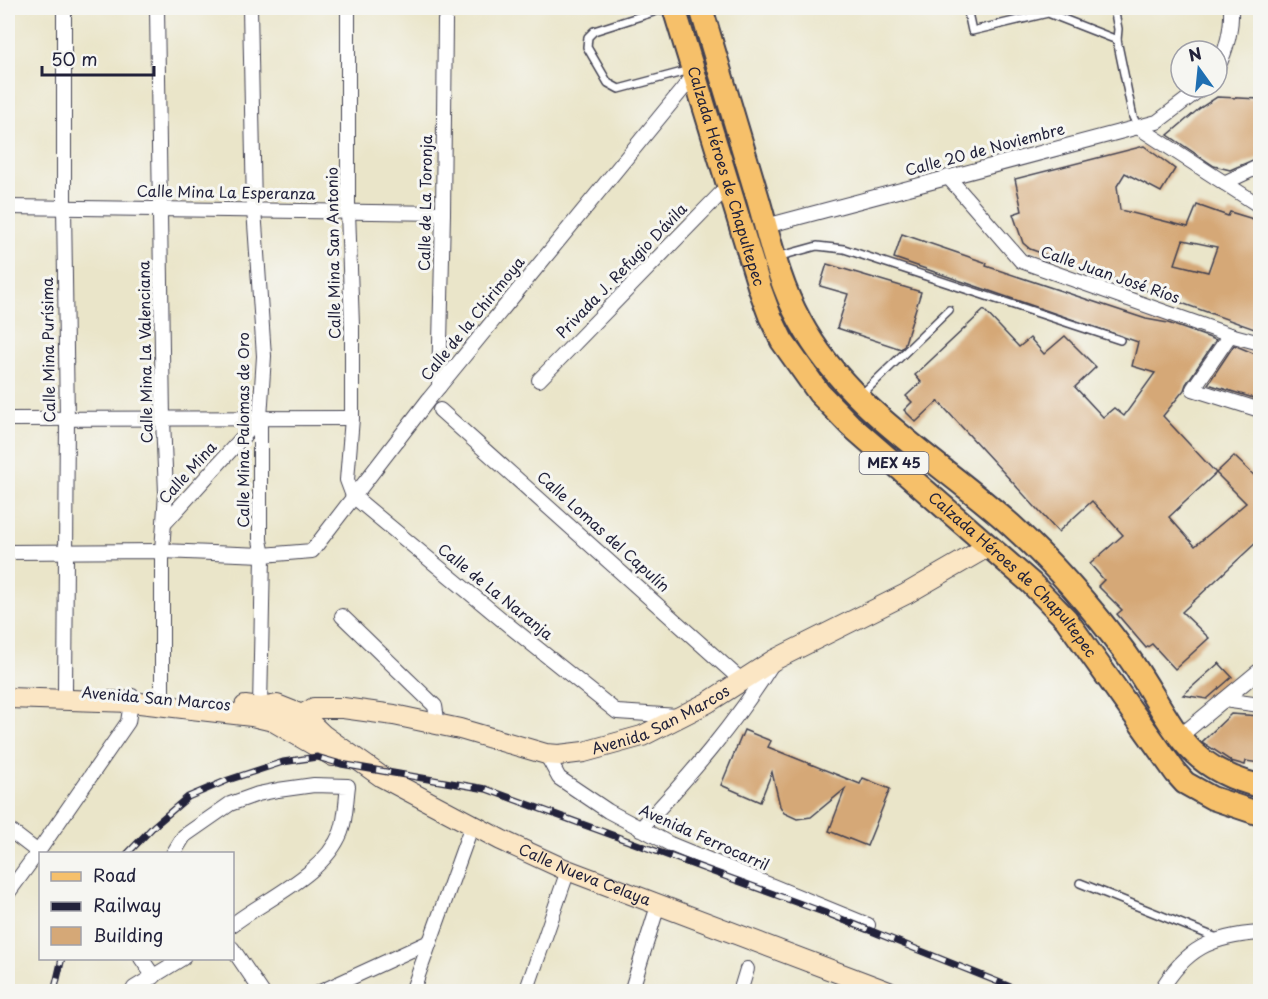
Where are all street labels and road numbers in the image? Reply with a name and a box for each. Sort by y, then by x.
street label: Calzada Héroes de Chapultepec [682,63,772,289]
street label: Calle 20 de Noviembre [902,116,1067,181]
street label: Calle de La Toronja [412,134,437,271]
street label: Calle Mina San Antonio [319,167,346,339]
street label: Calle Mina La Esperanza [136,178,316,205]
street label: Privada J. Refugio Dávila [550,197,692,343]
street label: Calle Juan José Ríos [1038,239,1183,308]
street label: Calle de la Chirimoya [414,250,530,385]
street label: Calle Mina La Valenciana [131,260,158,444]
street label: Calle Mina Purísima [35,277,60,423]
street label: Calle Mina Palomas de Oro [231,332,254,528]
street label: Calle Mina [152,435,222,508]
road number: MEX 45 [860,452,928,474]
street label: Calle Lomas del Capulín [533,465,675,597]
street label: Calzada Héroes de Chapultepec [924,485,1103,662]
street label: Calle de La Naranja [433,537,559,645]
street label: Avenida San Marcos [589,678,734,759]
street label: Avenida San Marcos [81,680,232,716]
street label: Avenida Ferrocarril [636,798,773,876]
street label: Calle Nueva Celaya [515,837,655,911]

